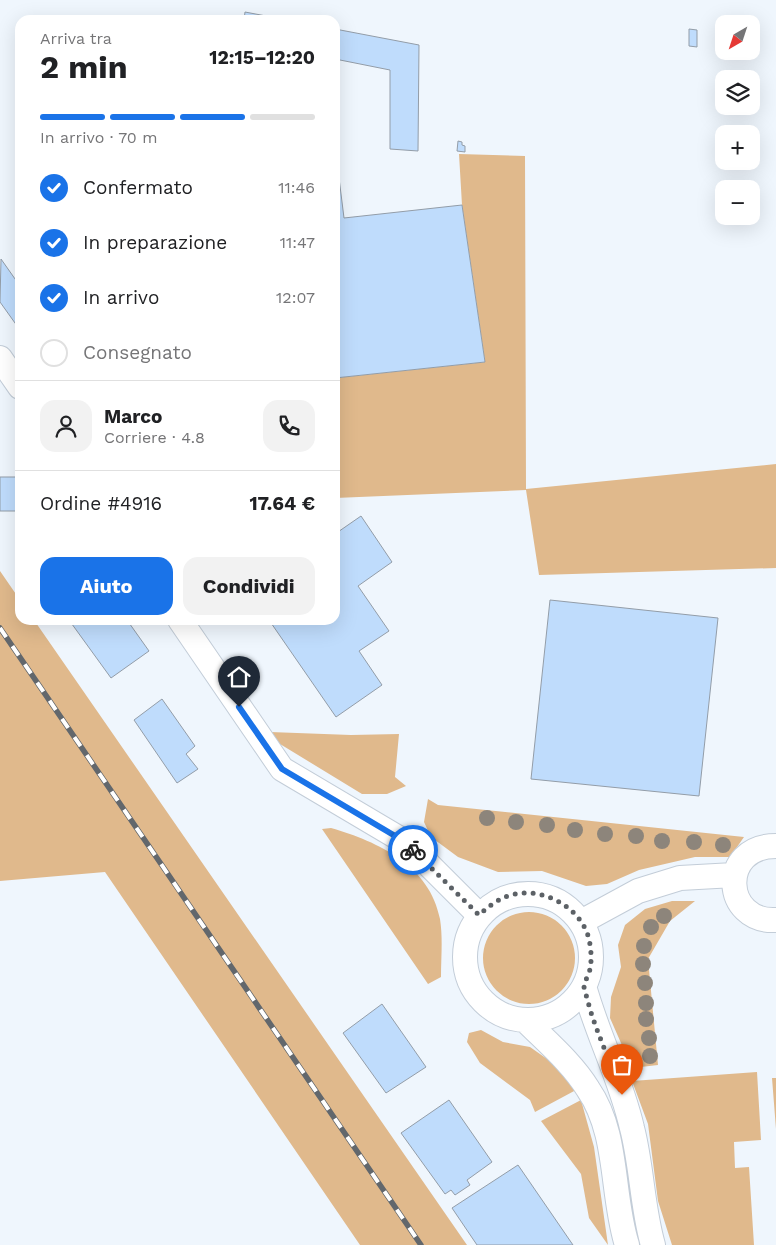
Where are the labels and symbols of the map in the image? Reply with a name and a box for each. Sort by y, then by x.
north arrow [715,15,760,60]
pin [218,656,260,707]
courier [388,825,438,875]
pin [601,1044,643,1095]

